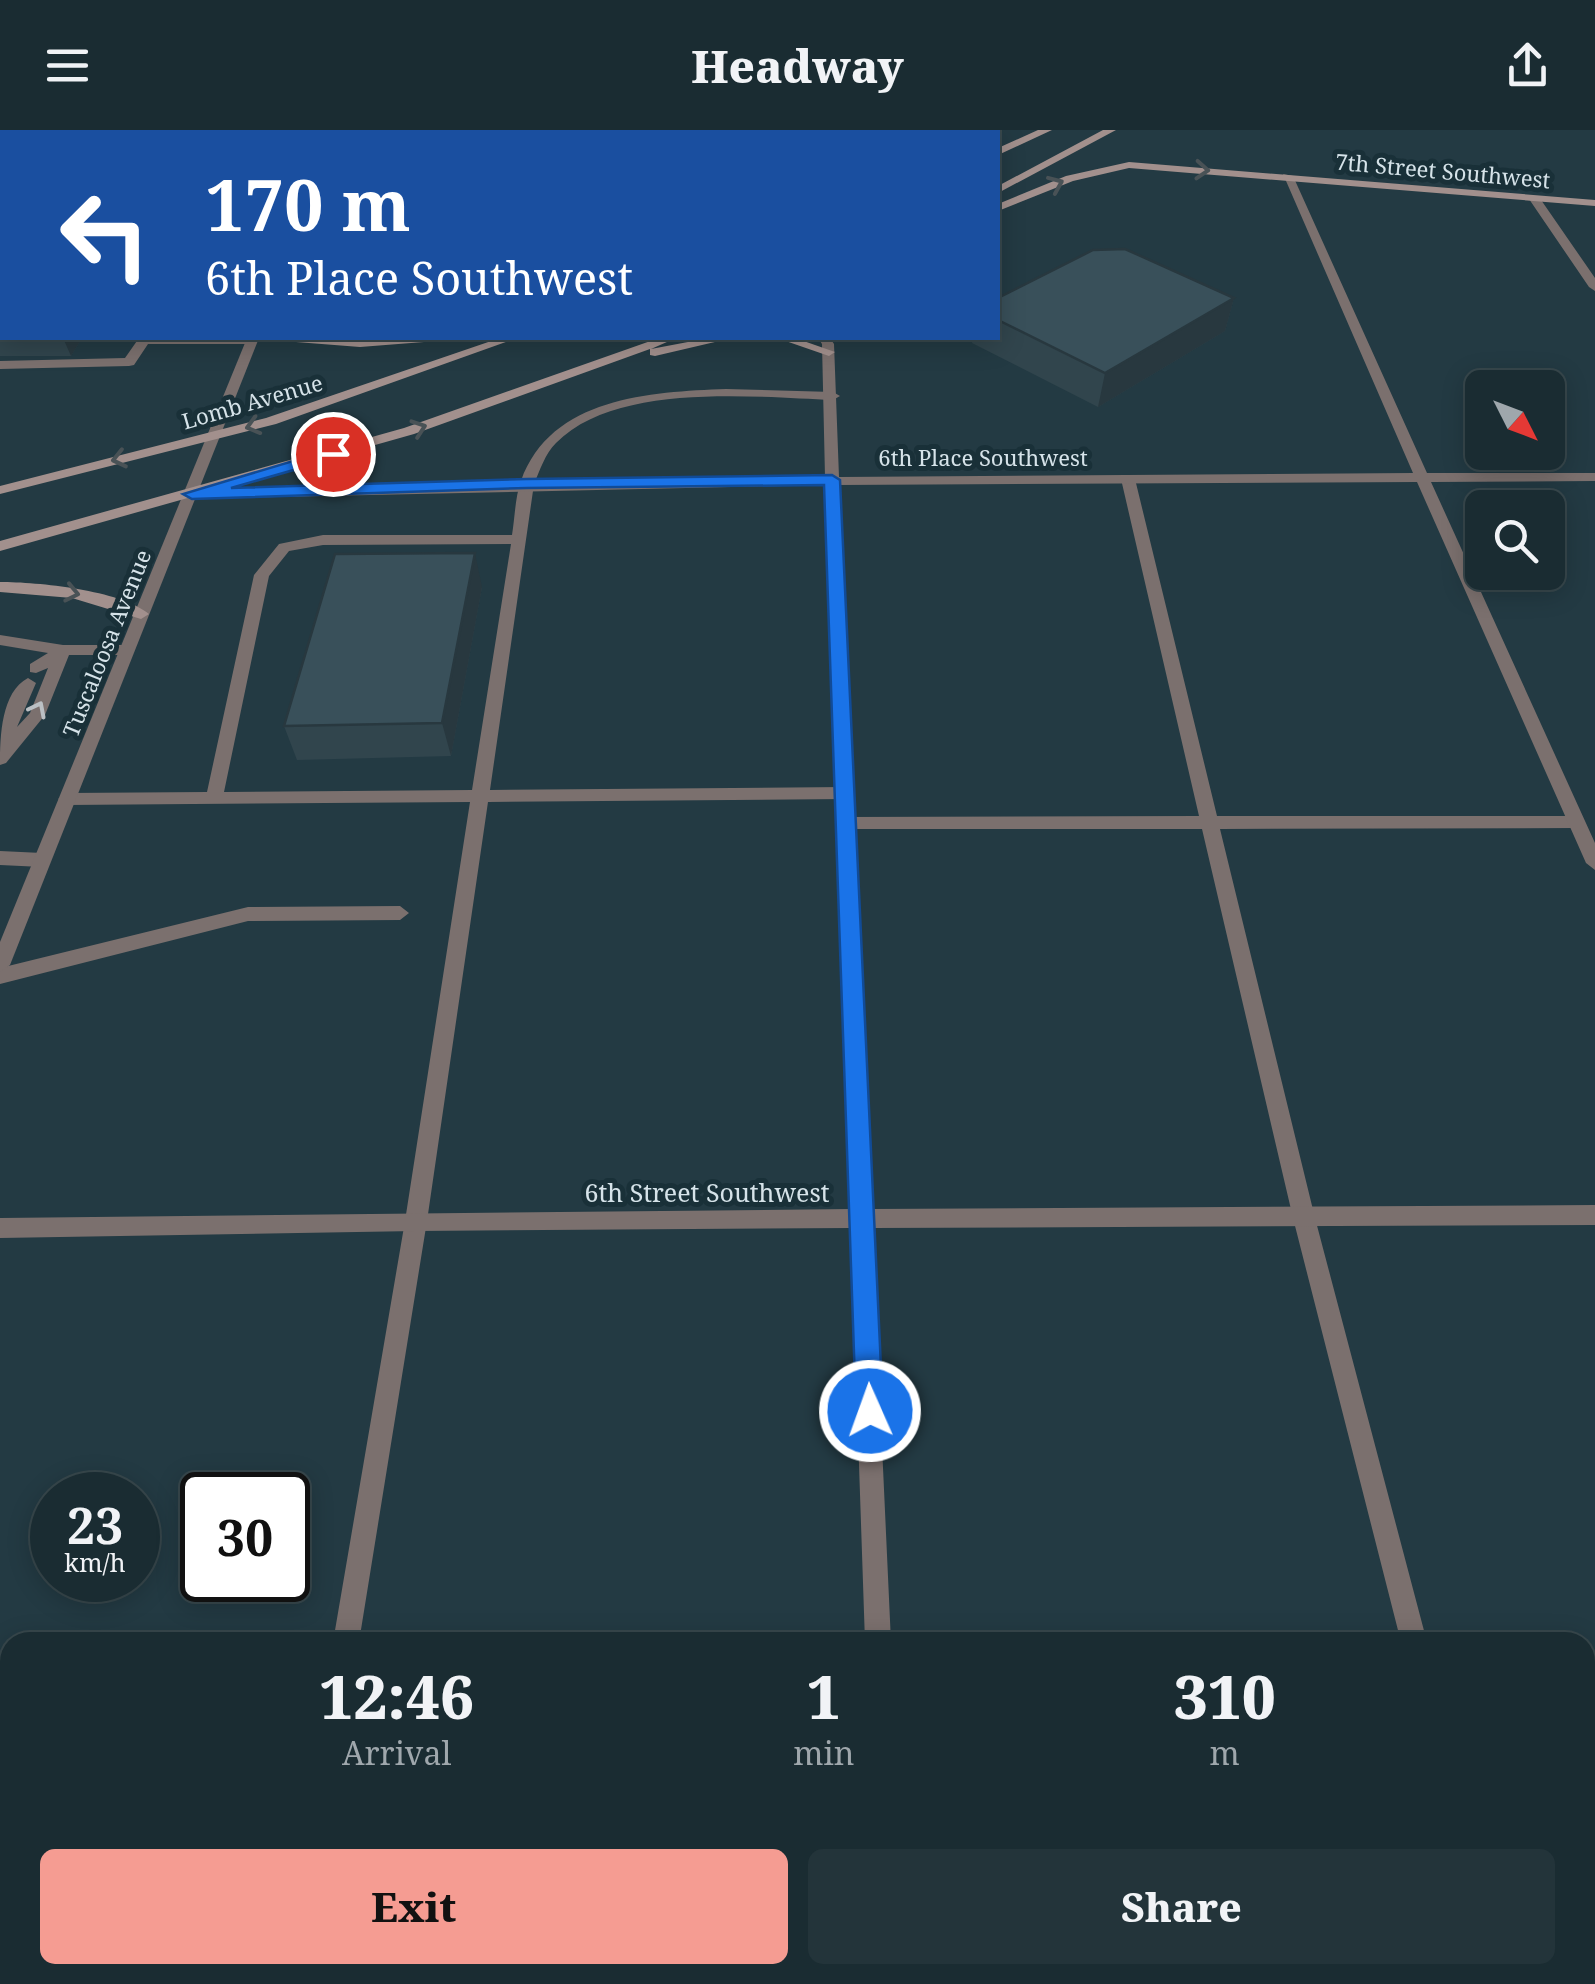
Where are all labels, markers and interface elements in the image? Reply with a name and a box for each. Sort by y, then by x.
text: Headway [691,35,904,96]
icon: menu [40,38,95,93]
icon: share [1500,38,1555,93]
street label: 7th Street Southwest [1334,146,1552,194]
text: 170 m [205,156,411,252]
one-way arrow [1194,159,1210,181]
icon: left [40,170,170,300]
one-way arrow [1046,176,1064,196]
text: 6th Place Southwest [205,247,633,308]
street label: Lomb Avenue [178,367,326,435]
north arrow [1465,370,1565,470]
map controls [1465,370,1565,590]
pin [291,412,376,497]
one-way arrow [246,414,263,435]
one-way arrow [410,419,427,439]
icon: arrive [306,427,361,482]
street label: 6th Place Southwest [878,442,1088,472]
one-way arrow [111,448,128,469]
button: search [1465,490,1565,590]
street label: Tuscaloosa Avenue [55,545,157,741]
one-way arrow [63,581,80,602]
one-way arrow [26,701,45,719]
street label: 6th Street Southwest [585,1175,830,1209]
position arrow [818,1359,922,1463]
speed limit sign: 30 [180,1472,310,1602]
text: 23 [67,1491,123,1559]
text: km/h [64,1545,126,1579]
text: 12:46 [319,1655,474,1737]
text: 1 [807,1655,841,1737]
text: 310 [1174,1655,1276,1737]
text: Arrival [342,1731,451,1774]
text: min [793,1731,854,1774]
text: m [1210,1731,1240,1774]
button: Exit [40,1849,788,1964]
button: Share [808,1849,1555,1964]

